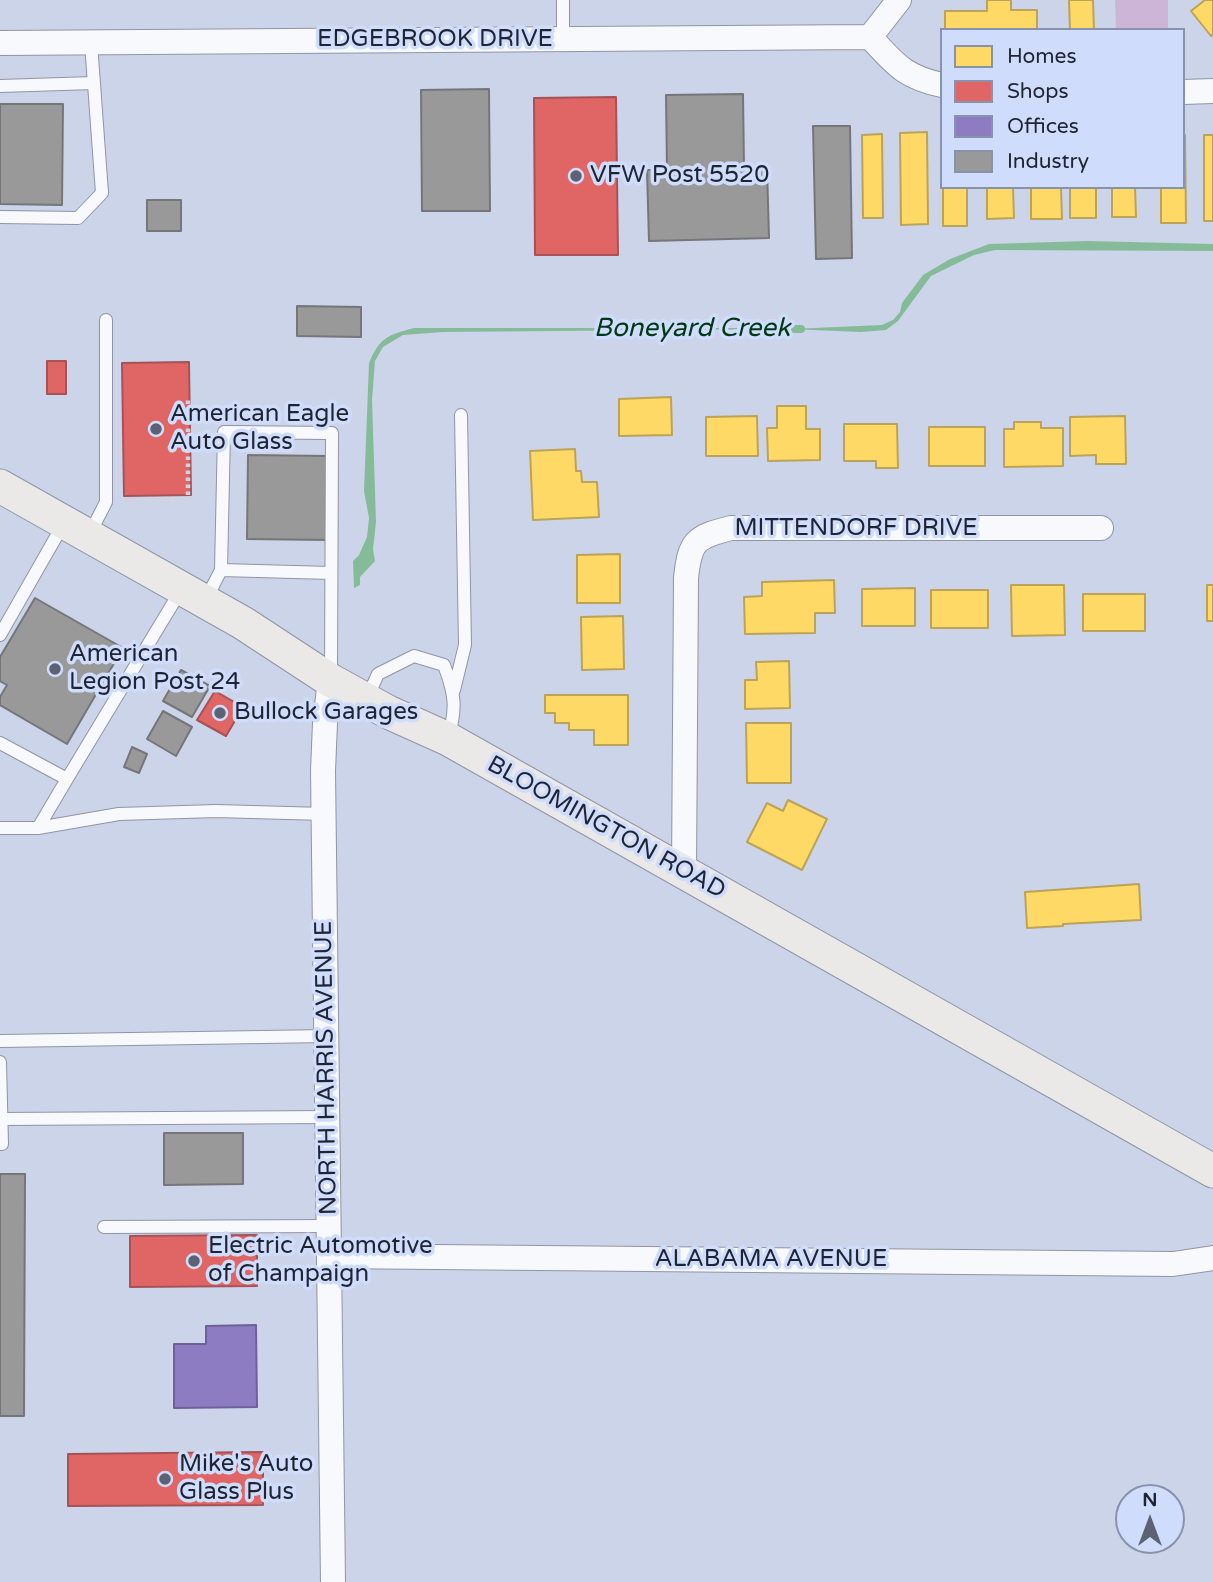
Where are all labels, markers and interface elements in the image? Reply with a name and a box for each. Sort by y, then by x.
street label: EDGEBROOK DRIVE [317,26,553,54]
legend [940,28,1185,189]
text: Homes [1007,44,1077,69]
text: Shops [1007,79,1069,104]
text: Offices [1007,114,1079,139]
text: Industry [1007,149,1089,174]
place label: VFW Post 5520 [590,162,769,190]
marker: VFW Post 5520 [568,168,584,184]
water label: Boneyard Creek [594,313,790,345]
place label: American Eagle Auto Glass [170,401,349,457]
marker: American Eagle Auto Glass [148,421,164,437]
street label: MITTENDORF DRIVE [734,515,978,543]
place label: American Legion Post 24 [69,641,240,697]
marker: American Legion Post 24 [47,661,63,677]
place label: Bullock Garages [234,699,418,727]
marker: Bullock Garages [212,705,228,721]
street label: BLOOMINGTON ROAD [482,750,730,906]
street label: NORTH HARRIS AVENUE [310,921,344,1215]
place label: Electric Automotive of Champaign [208,1233,433,1289]
street label: ALABAMA AVENUE [655,1246,887,1274]
marker: Electric Automotive of Champaign [186,1253,202,1269]
place label: Mike's Auto Glass Plus [179,1451,313,1507]
marker: Mike's Auto Glass Plus [157,1471,173,1487]
north arrow [1115,1484,1185,1554]
text: N [1142,1489,1158,1511]

